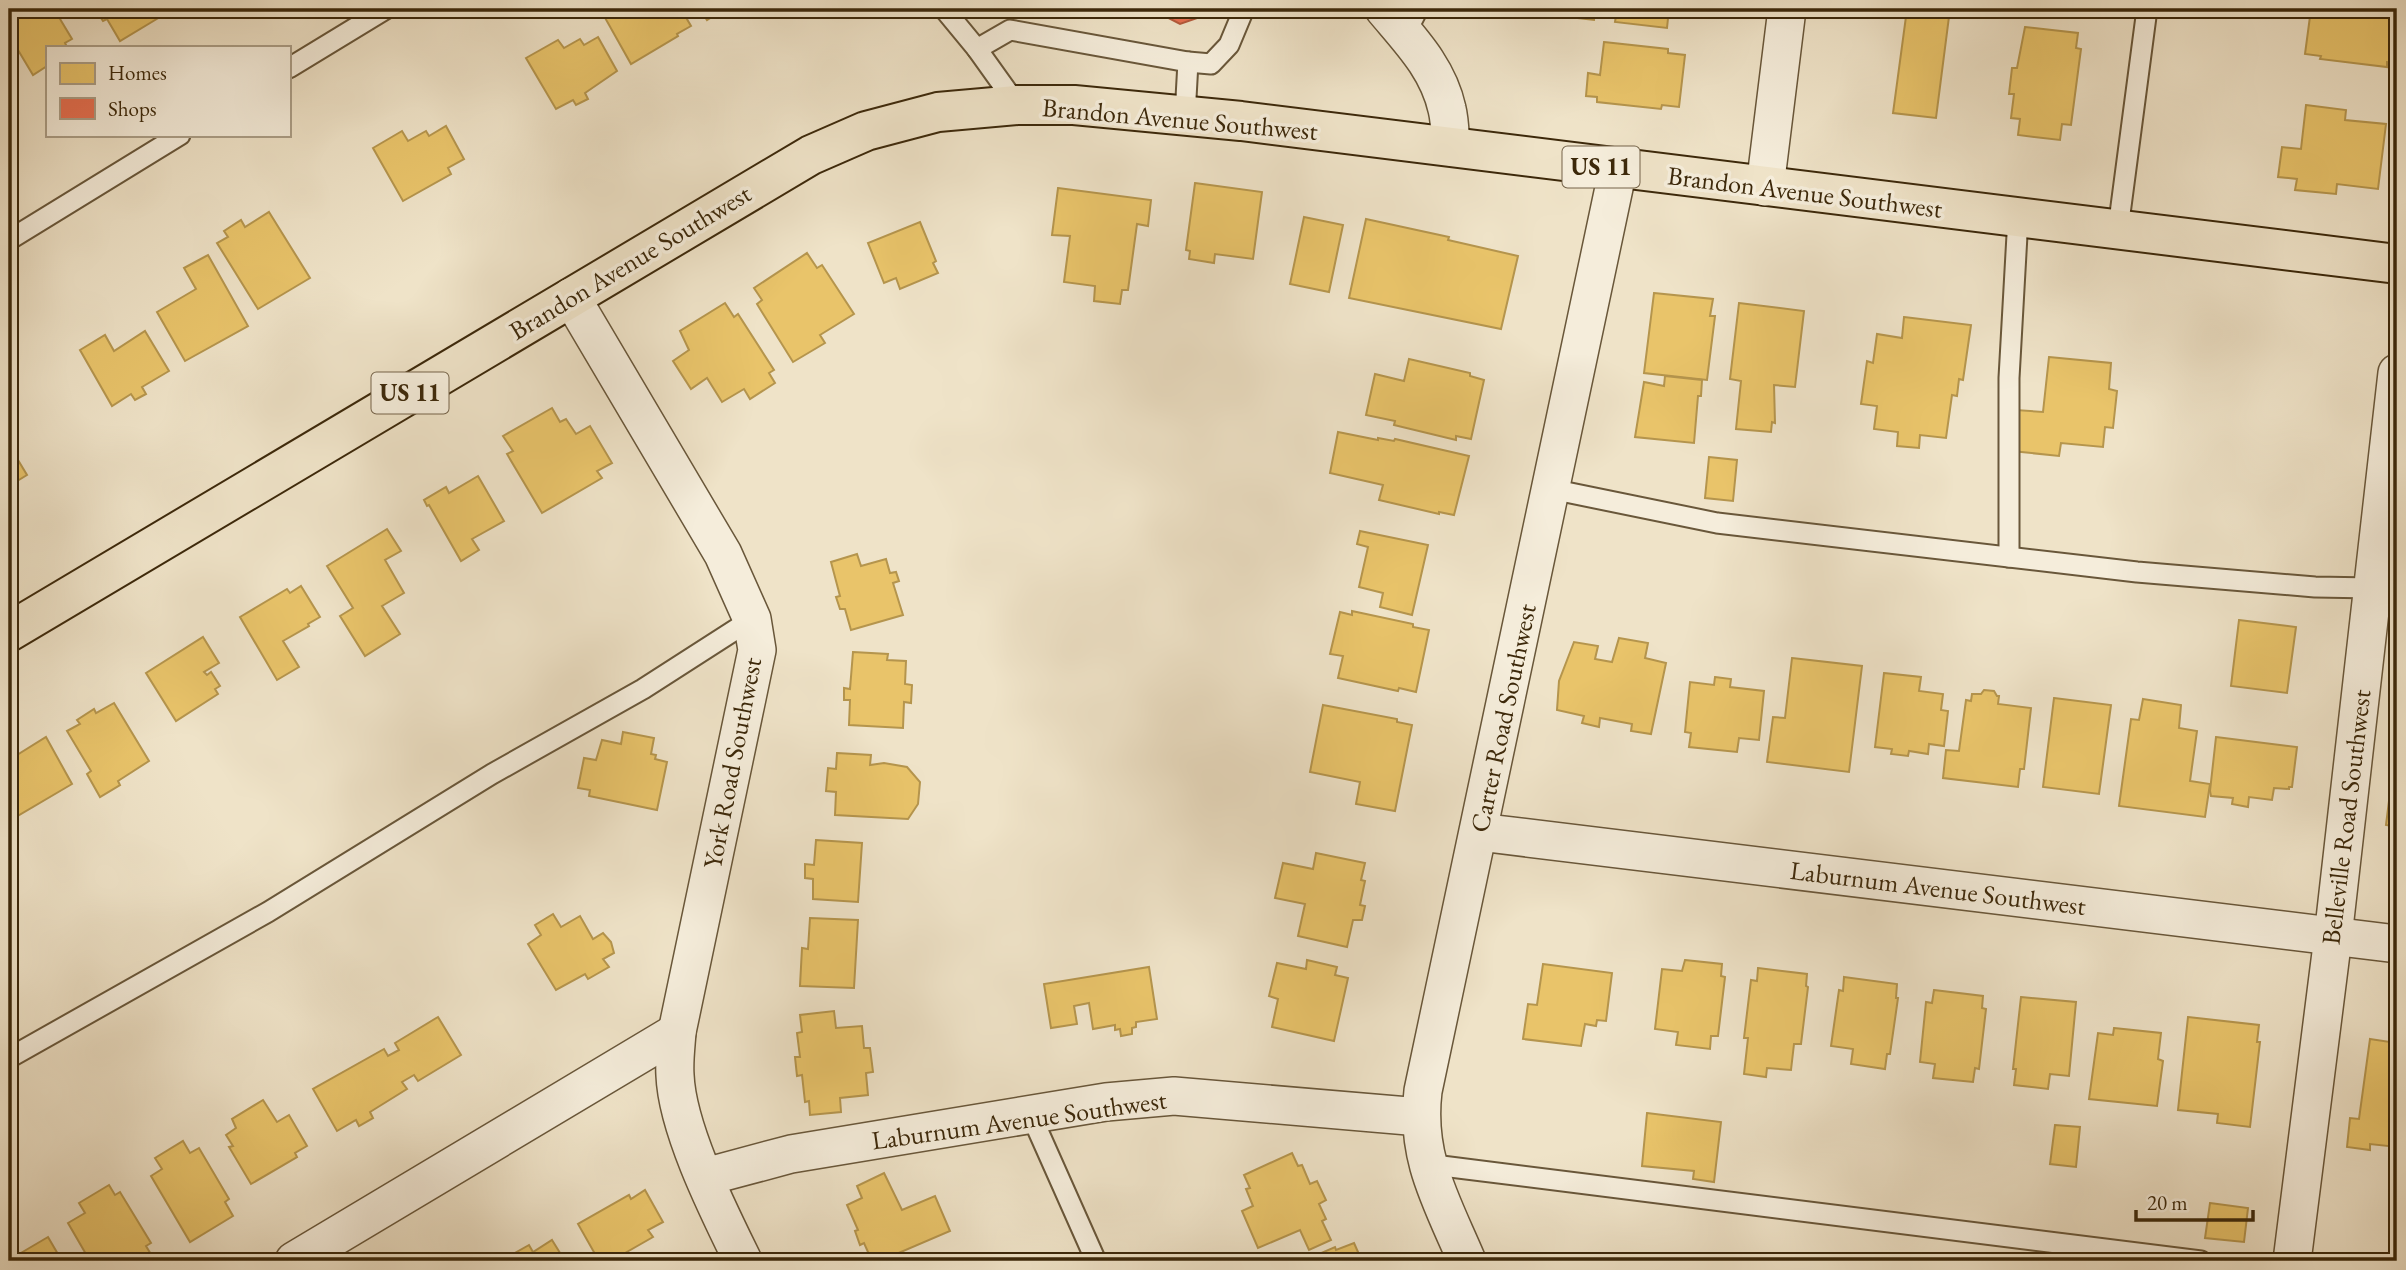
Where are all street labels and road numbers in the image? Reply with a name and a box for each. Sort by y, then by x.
street label: Brandon Avenue Southwest [1041,90,1319,148]
road number: US 11 [1562,146,1640,188]
street label: Brandon Avenue Southwest [1666,158,1944,226]
street label: Brandon Avenue Southwest [503,176,757,348]
road number: US 11 [372,372,448,414]
street label: Carter Road Southwest [1462,601,1544,835]
street label: York Road Southwest [695,655,769,871]
street label: Belleville Road Southwest [2313,688,2379,946]
street label: Laburnum Avenue Southwest [1788,853,2088,923]
street label: Laburnum Avenue Southwest [869,1082,1169,1158]

